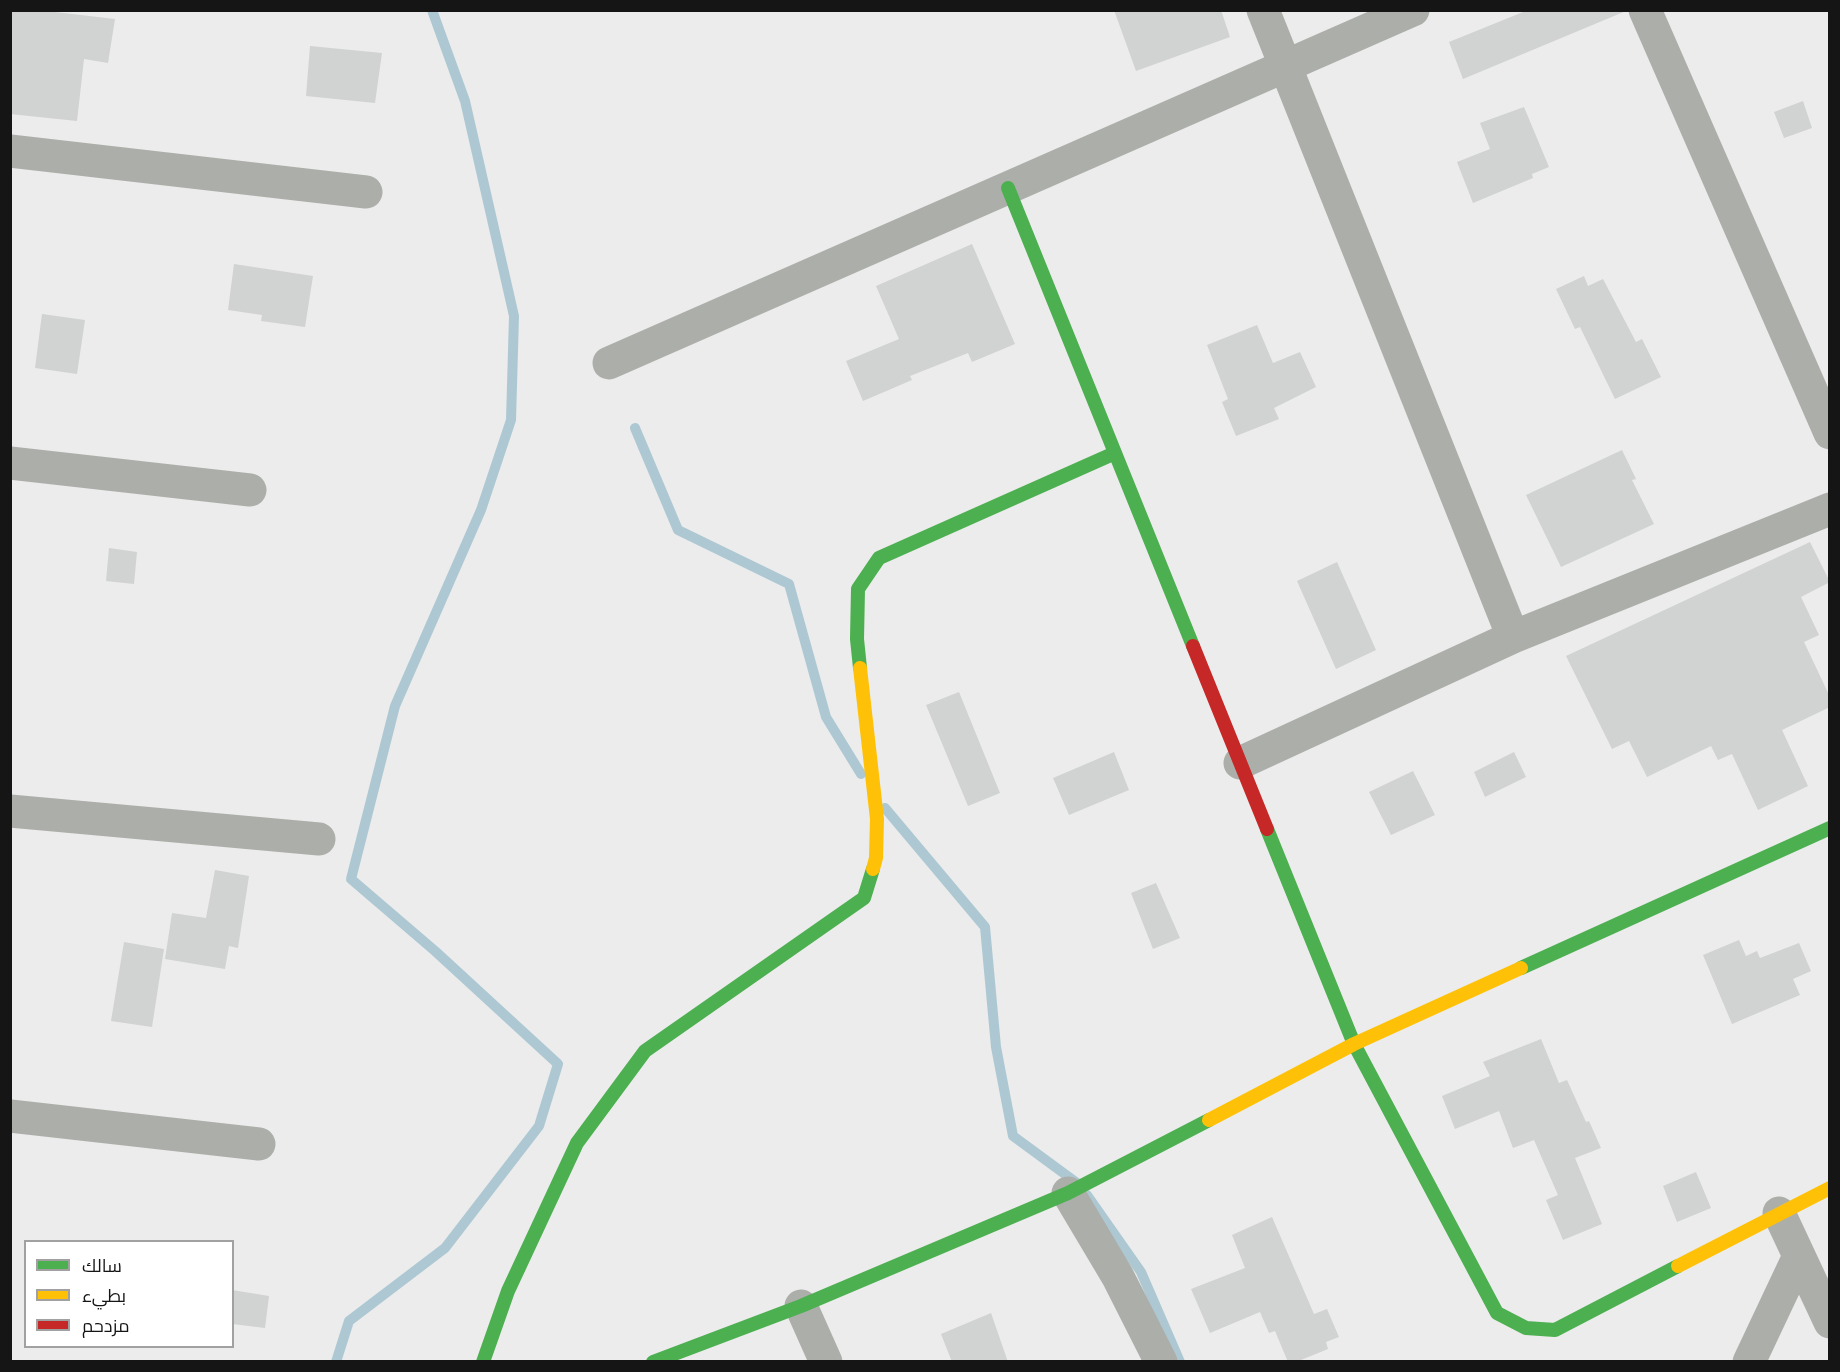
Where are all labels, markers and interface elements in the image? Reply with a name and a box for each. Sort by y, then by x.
legend [24,1240,234,1348]
text: سالك [82,1255,122,1277]
text: بطيء [82,1285,126,1307]
text: مزدحم [82,1315,130,1337]

